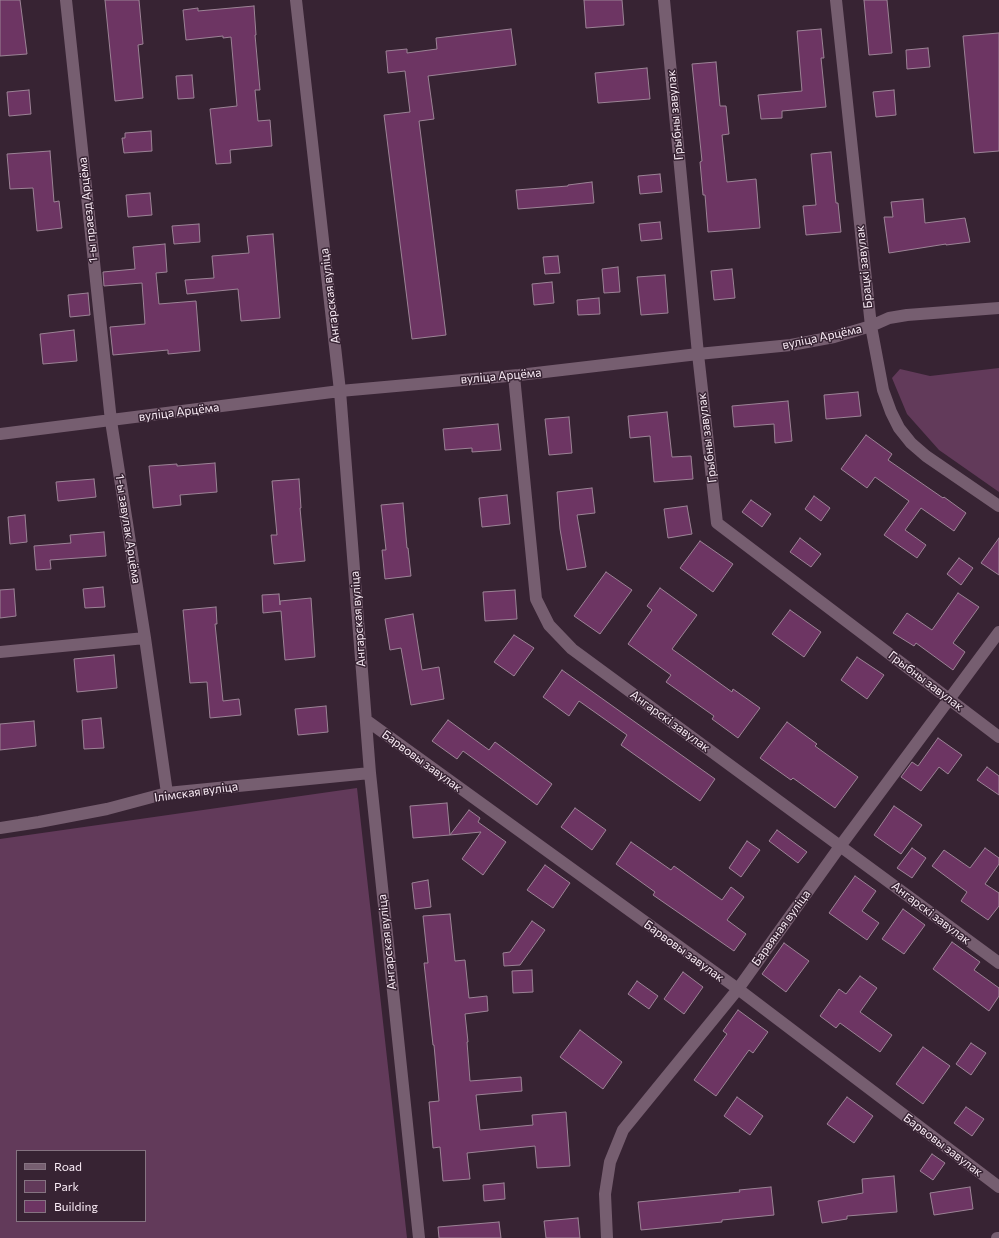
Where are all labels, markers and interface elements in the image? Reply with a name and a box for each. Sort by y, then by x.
street label: Грыбны завулак [664,69,686,161]
street label: 1-ы праезд Арцёма [75,156,101,264]
street label: Брацкі завулак [852,225,876,309]
street label: Ангарская вуліца [317,247,343,345]
street label: вуліца Арцёма [781,322,863,352]
street label: вуліца Арцёма [460,365,542,387]
street label: Грыбны завулак [694,392,720,484]
street label: вуліца Арцёма [138,400,220,424]
street label: 1-ы завулак Арцёма [112,473,144,585]
street label: Ангарская вуліца [347,571,369,667]
street label: Грыбны завулак [886,648,966,714]
street label: Ангарскі завулак [627,687,713,755]
street label: Барвовы завулак [379,727,465,795]
street label: Ілімская вуліца [153,779,239,805]
street label: Ангарскі завулак [889,879,973,947]
street label: Барвяная вуліца [749,887,813,969]
street label: Ангарская вуліца [375,893,399,991]
street label: Барвовы завулак [641,917,727,985]
street label: Барвовы завулак [901,1111,985,1179]
legend [16,1150,146,1222]
text: Road [54,1159,82,1173]
text: Park [54,1179,79,1193]
text: Building [54,1199,98,1213]

